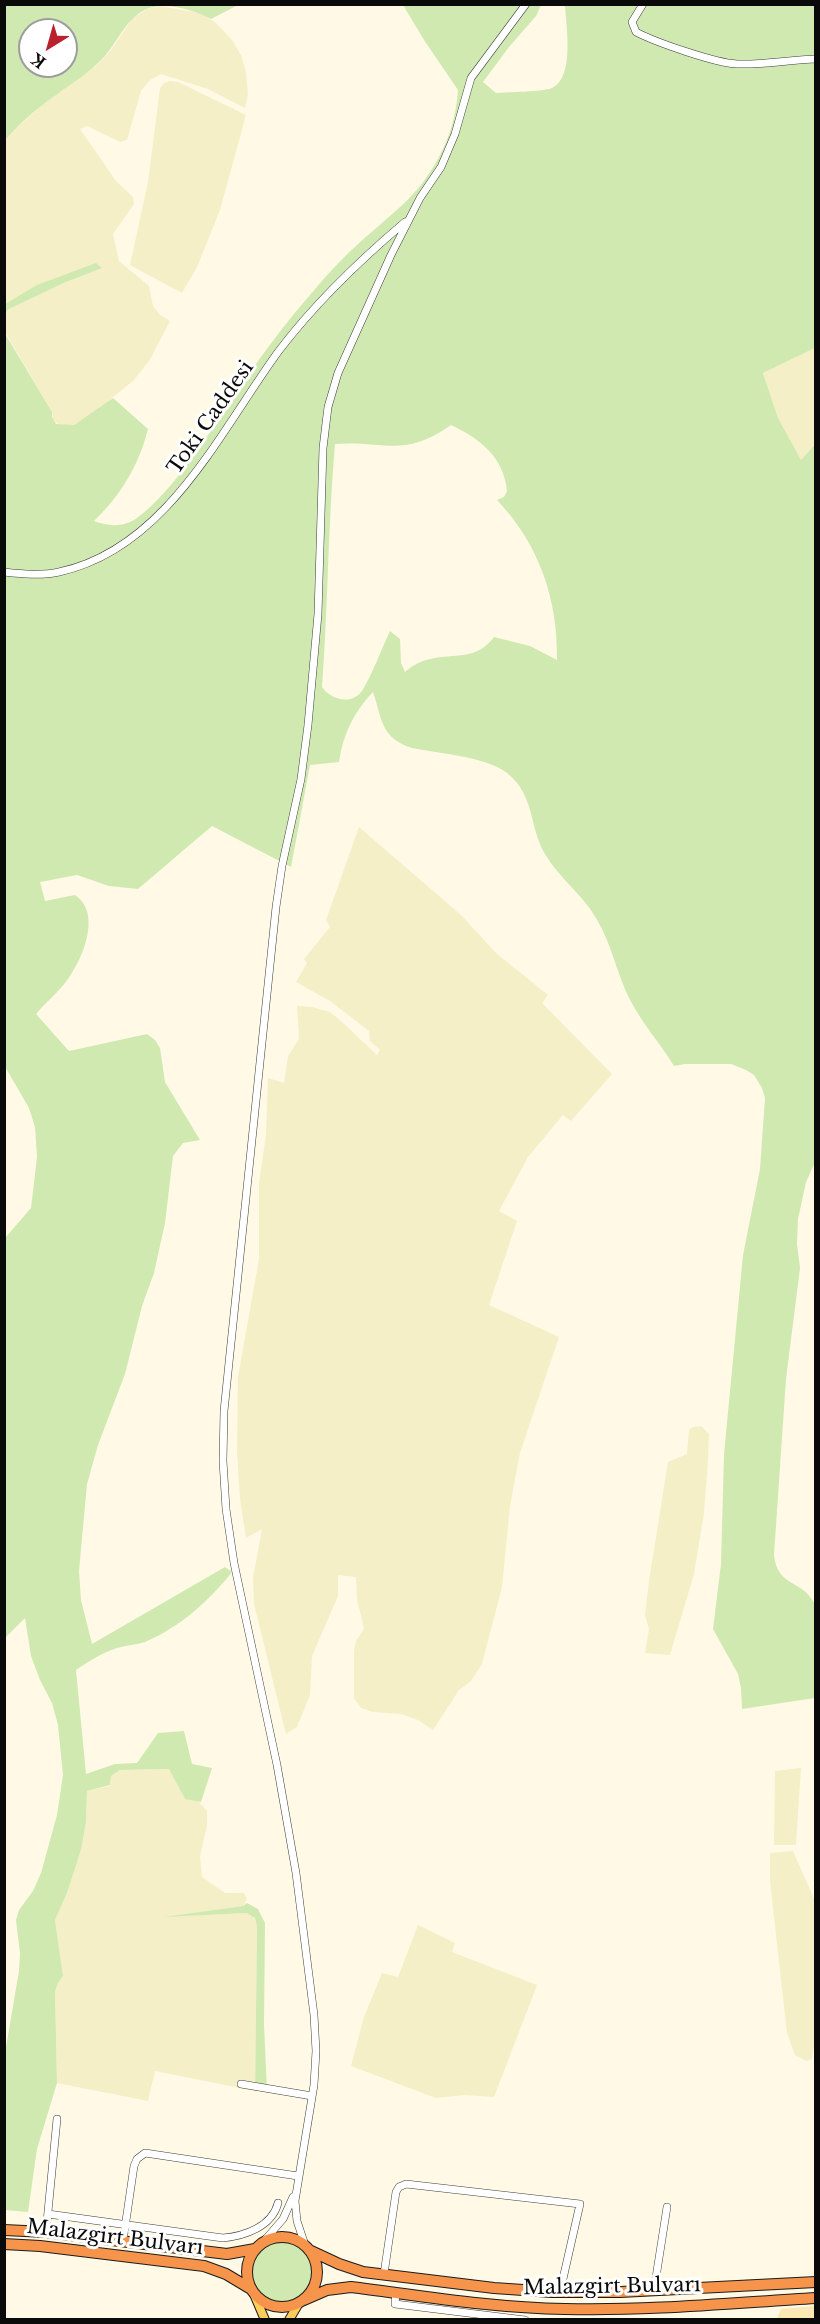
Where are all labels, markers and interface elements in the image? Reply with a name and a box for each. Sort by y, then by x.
north arrow [18,18,78,78]
text: K [27,49,50,73]
street label: Toki Caddesi [163,357,259,479]
street label: Malazgirt Bulvarı [25,2215,205,2261]
street label: Malazgirt Bulvarı [523,2273,701,2301]

